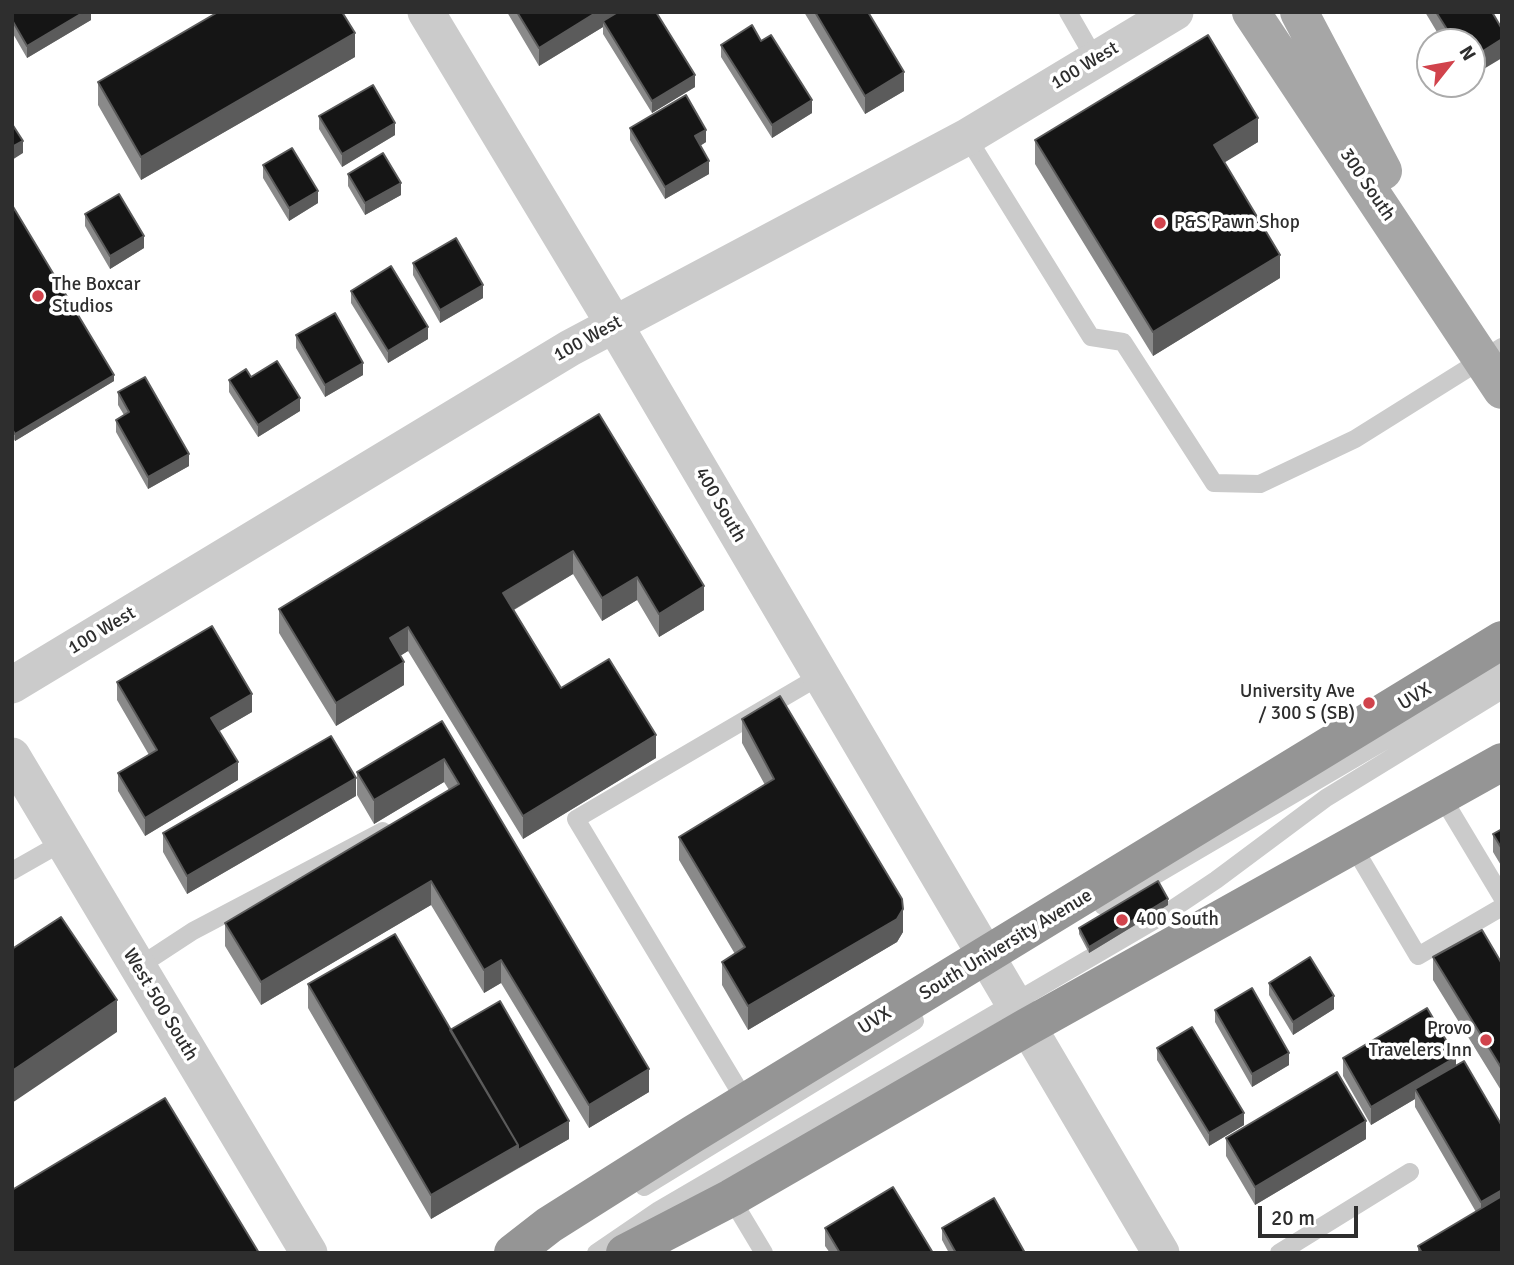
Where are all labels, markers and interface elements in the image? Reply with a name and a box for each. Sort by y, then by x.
north arrow [1416,28,1486,98]
street label: 100 West [1047,37,1123,95]
text: N [1454,41,1481,65]
street label: 300 South [1334,144,1400,226]
place label: P&S Pawn Shop [1174,212,1300,234]
marker: P&S Pawn Shop [1152,215,1168,231]
place label: The Boxcar Studios [52,274,140,318]
marker: The Boxcar Studios [30,288,46,304]
street label: 100 West [550,311,626,367]
street label: 400 South [689,463,751,547]
street label: 100 West [64,602,140,660]
street label: UVX [1394,678,1436,716]
place label: University Ave / 300 S (SB) [1240,681,1355,725]
marker: University Ave / 300 S (SB) [1361,695,1377,711]
street label: South University Avenue [915,884,1097,1006]
place label: 400 South [1136,909,1219,931]
marker: 400 South [1114,912,1130,928]
street label: West 500 South [118,945,202,1065]
street label: UVX [854,1002,896,1040]
place label: Provo Travelers Inn [1369,1018,1472,1062]
marker: Provo Travelers Inn [1478,1032,1494,1048]
scale bar [1262,1192,1362,1236]
text: 20 m [1271,1205,1315,1231]

